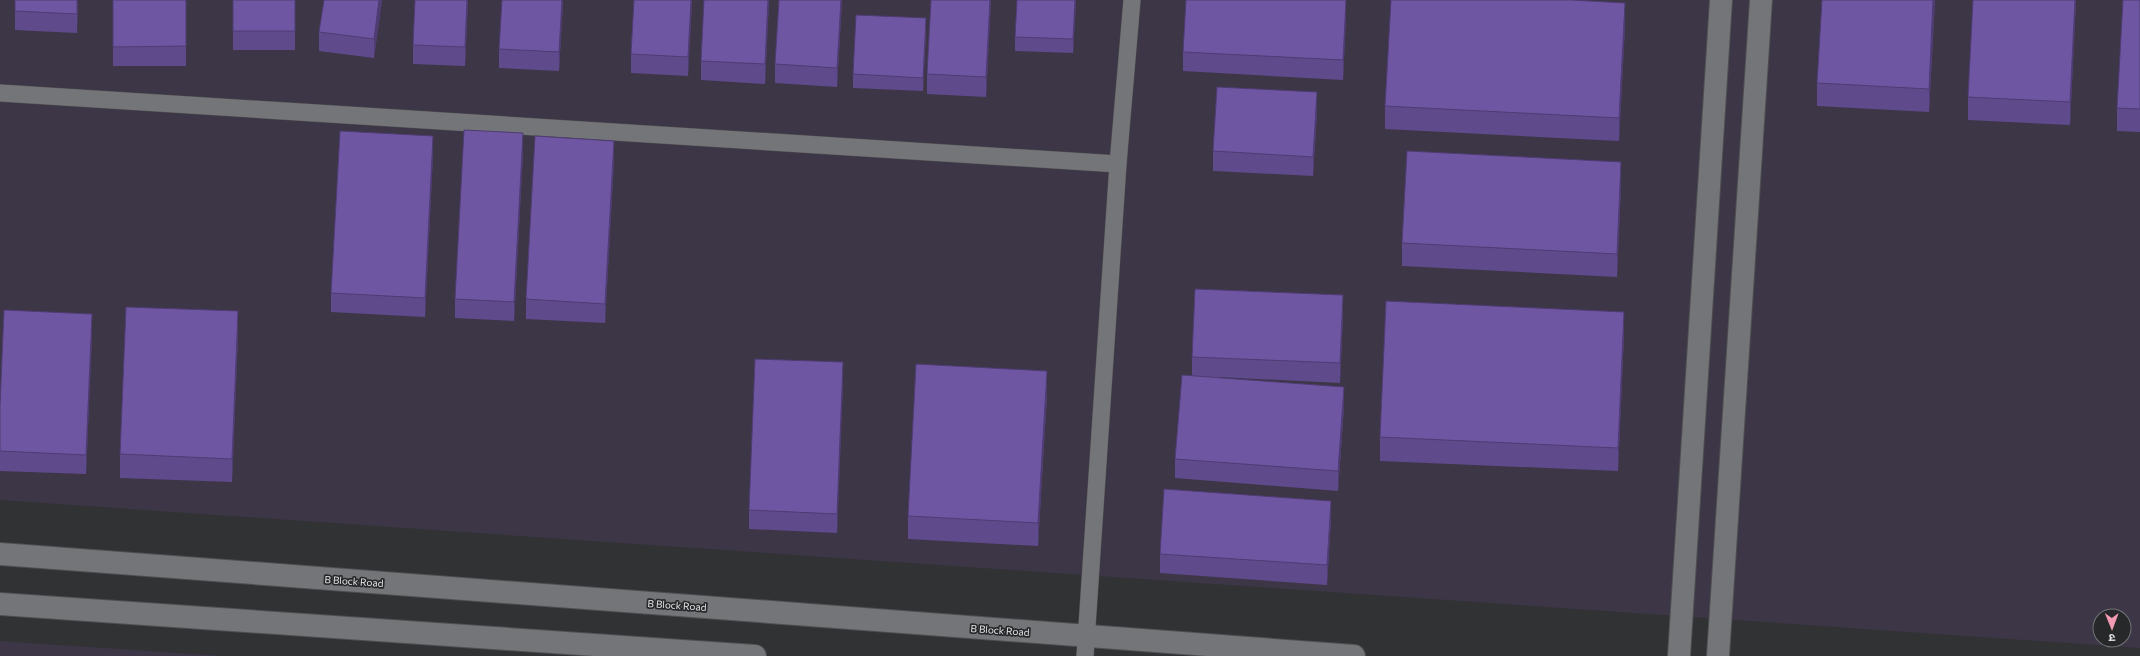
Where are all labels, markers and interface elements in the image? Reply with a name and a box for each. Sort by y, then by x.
street label: B Block Road [324,573,384,589]
street label: B Block Road [647,597,707,613]
north arrow [2092,608,2132,648]
street label: B Block Road [970,622,1030,638]
text: उ [2108,632,2116,645]

